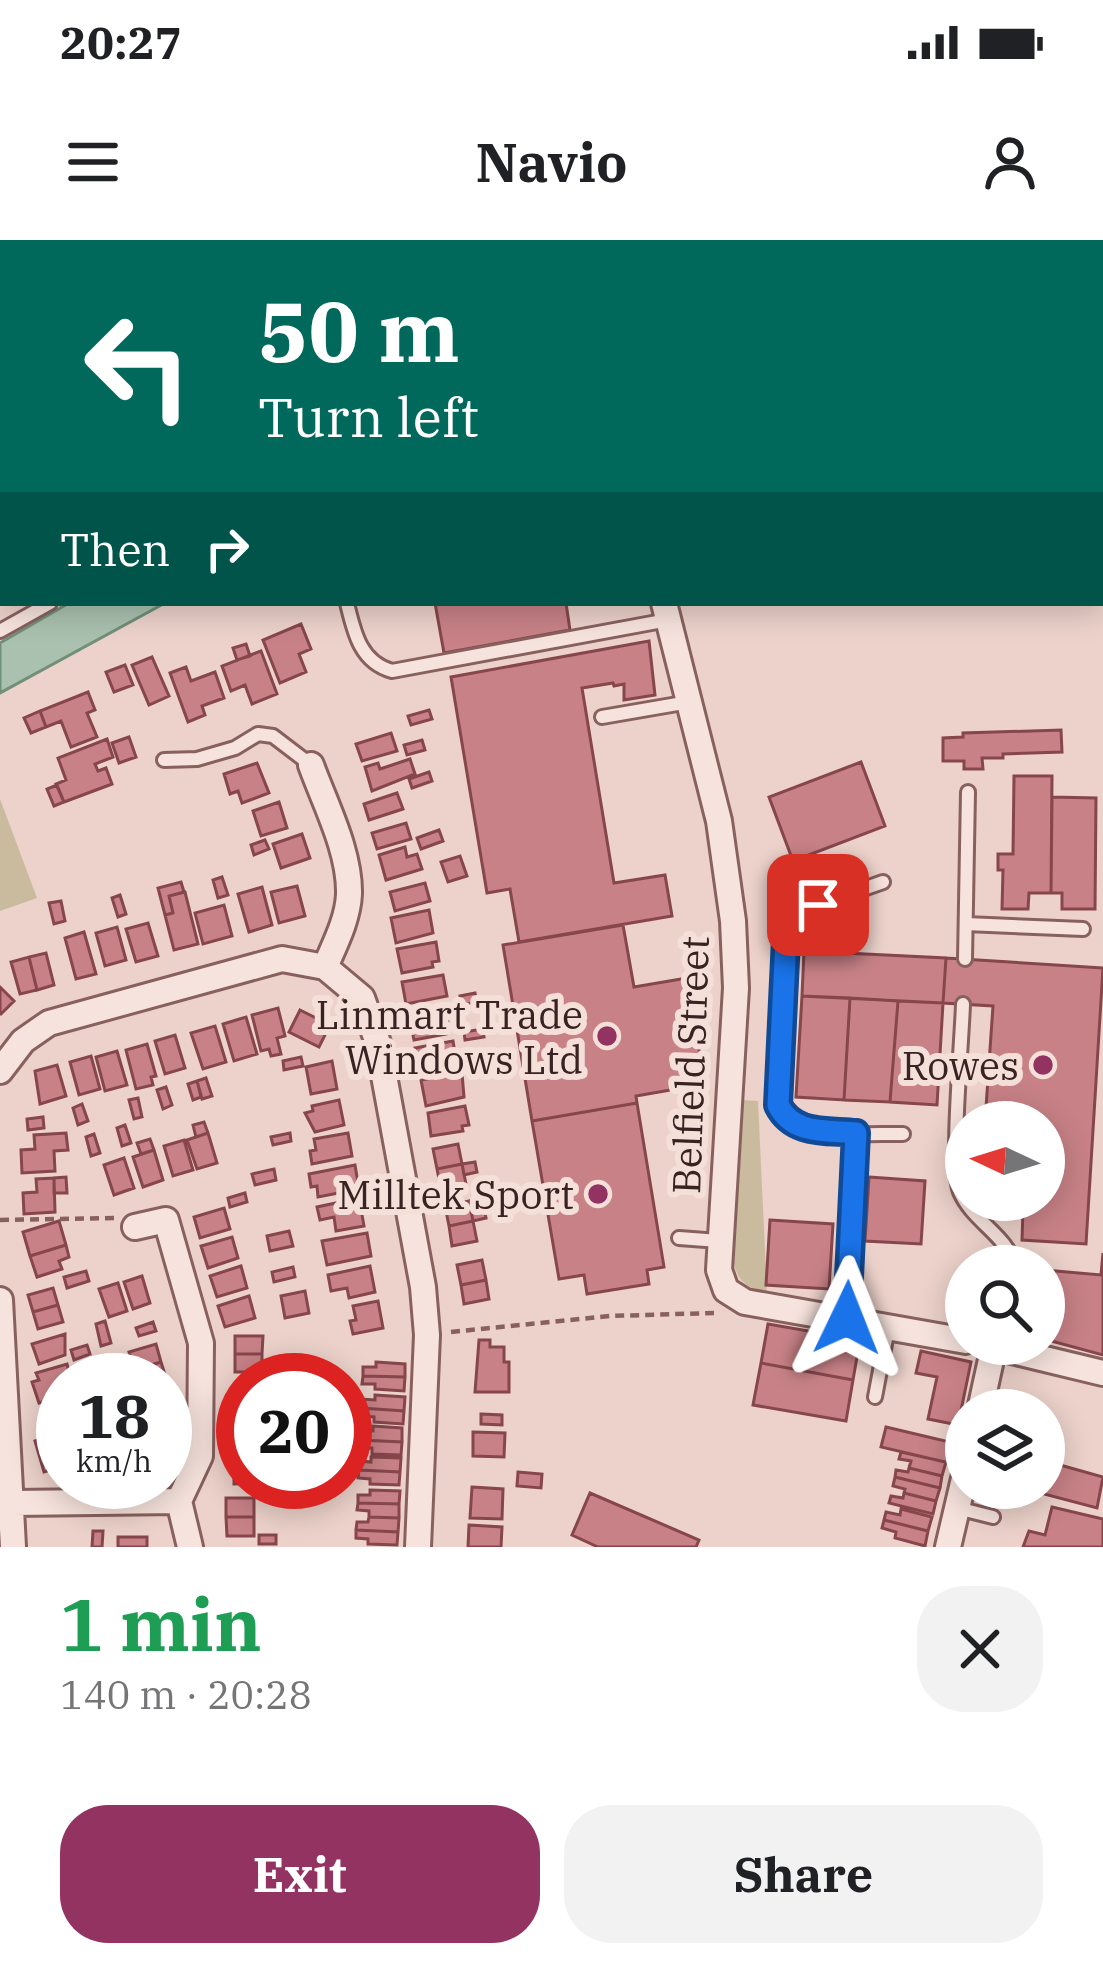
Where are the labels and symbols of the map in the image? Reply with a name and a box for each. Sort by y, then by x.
pin [767,854,869,956]
street label: Belfield Street [660,935,720,1195]
place label: Linmart Trade Windows Ltd [316,989,583,1085]
marker: Linmart Trade Windows Ltd [594,1023,620,1049]
place label: Rowes [902,1040,1019,1091]
marker: Rowes [1030,1052,1056,1078]
north arrow [945,1101,1065,1221]
place label: Milltek Sport [337,1169,574,1220]
marker: Milltek Sport [585,1181,611,1207]
position arrow [784,1255,910,1381]
speed limit sign: 20 [216,1353,372,1509]

